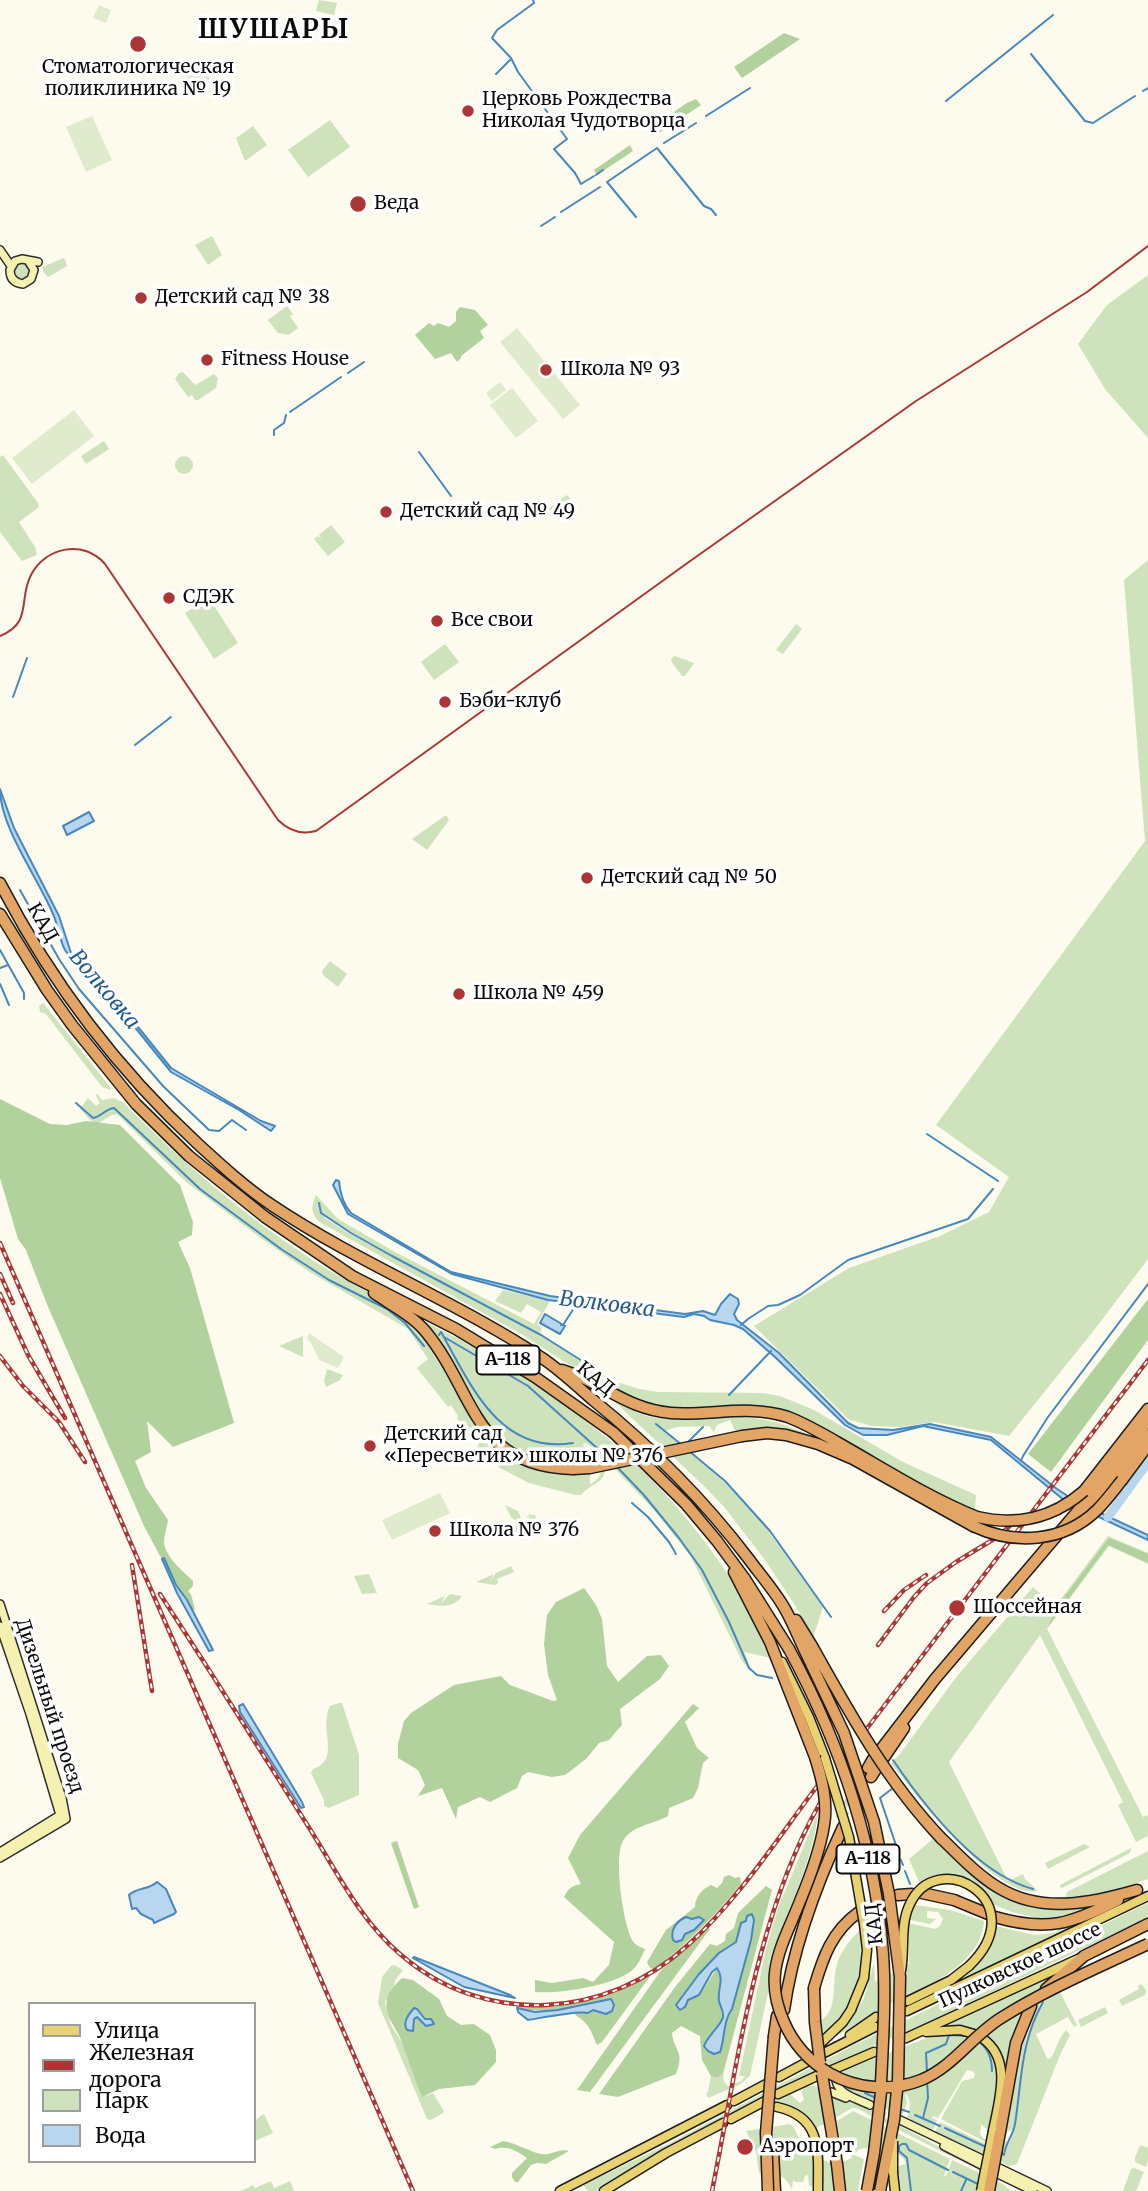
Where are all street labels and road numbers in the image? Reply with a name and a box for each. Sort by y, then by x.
street label: КАД [22,899,62,947]
road number: А-118 [476,1345,540,1374]
street label: КАД [572,1357,618,1401]
street label: Дизельный проезд [10,1616,88,1796]
road number: А-118 [836,1844,900,1873]
street label: КАД [861,1902,889,1946]
street label: Пулковское шоссе [935,1918,1105,2014]

